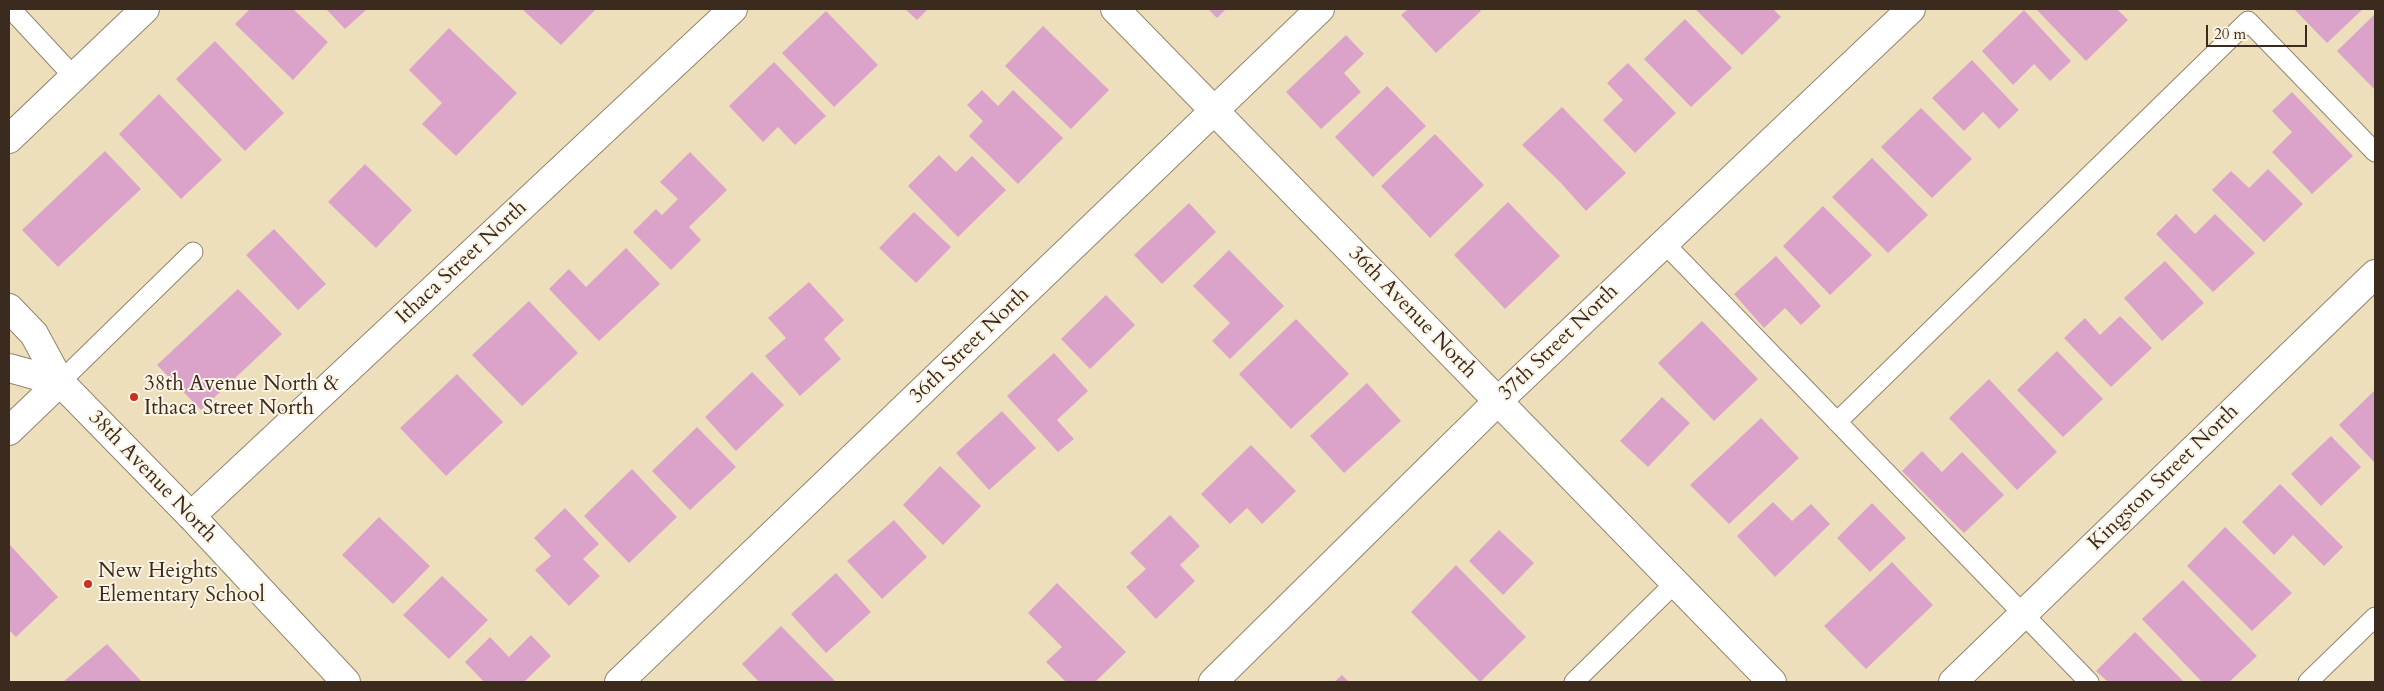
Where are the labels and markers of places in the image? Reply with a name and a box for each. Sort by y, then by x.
place label: 38th Avenue North & Ithaca Street North [144,372,339,422]
marker: 38th Avenue North & Ithaca Street North [128,391,140,403]
place label: New Heights Elementary School [98,559,265,609]
marker: New Heights Elementary School [82,578,94,590]

